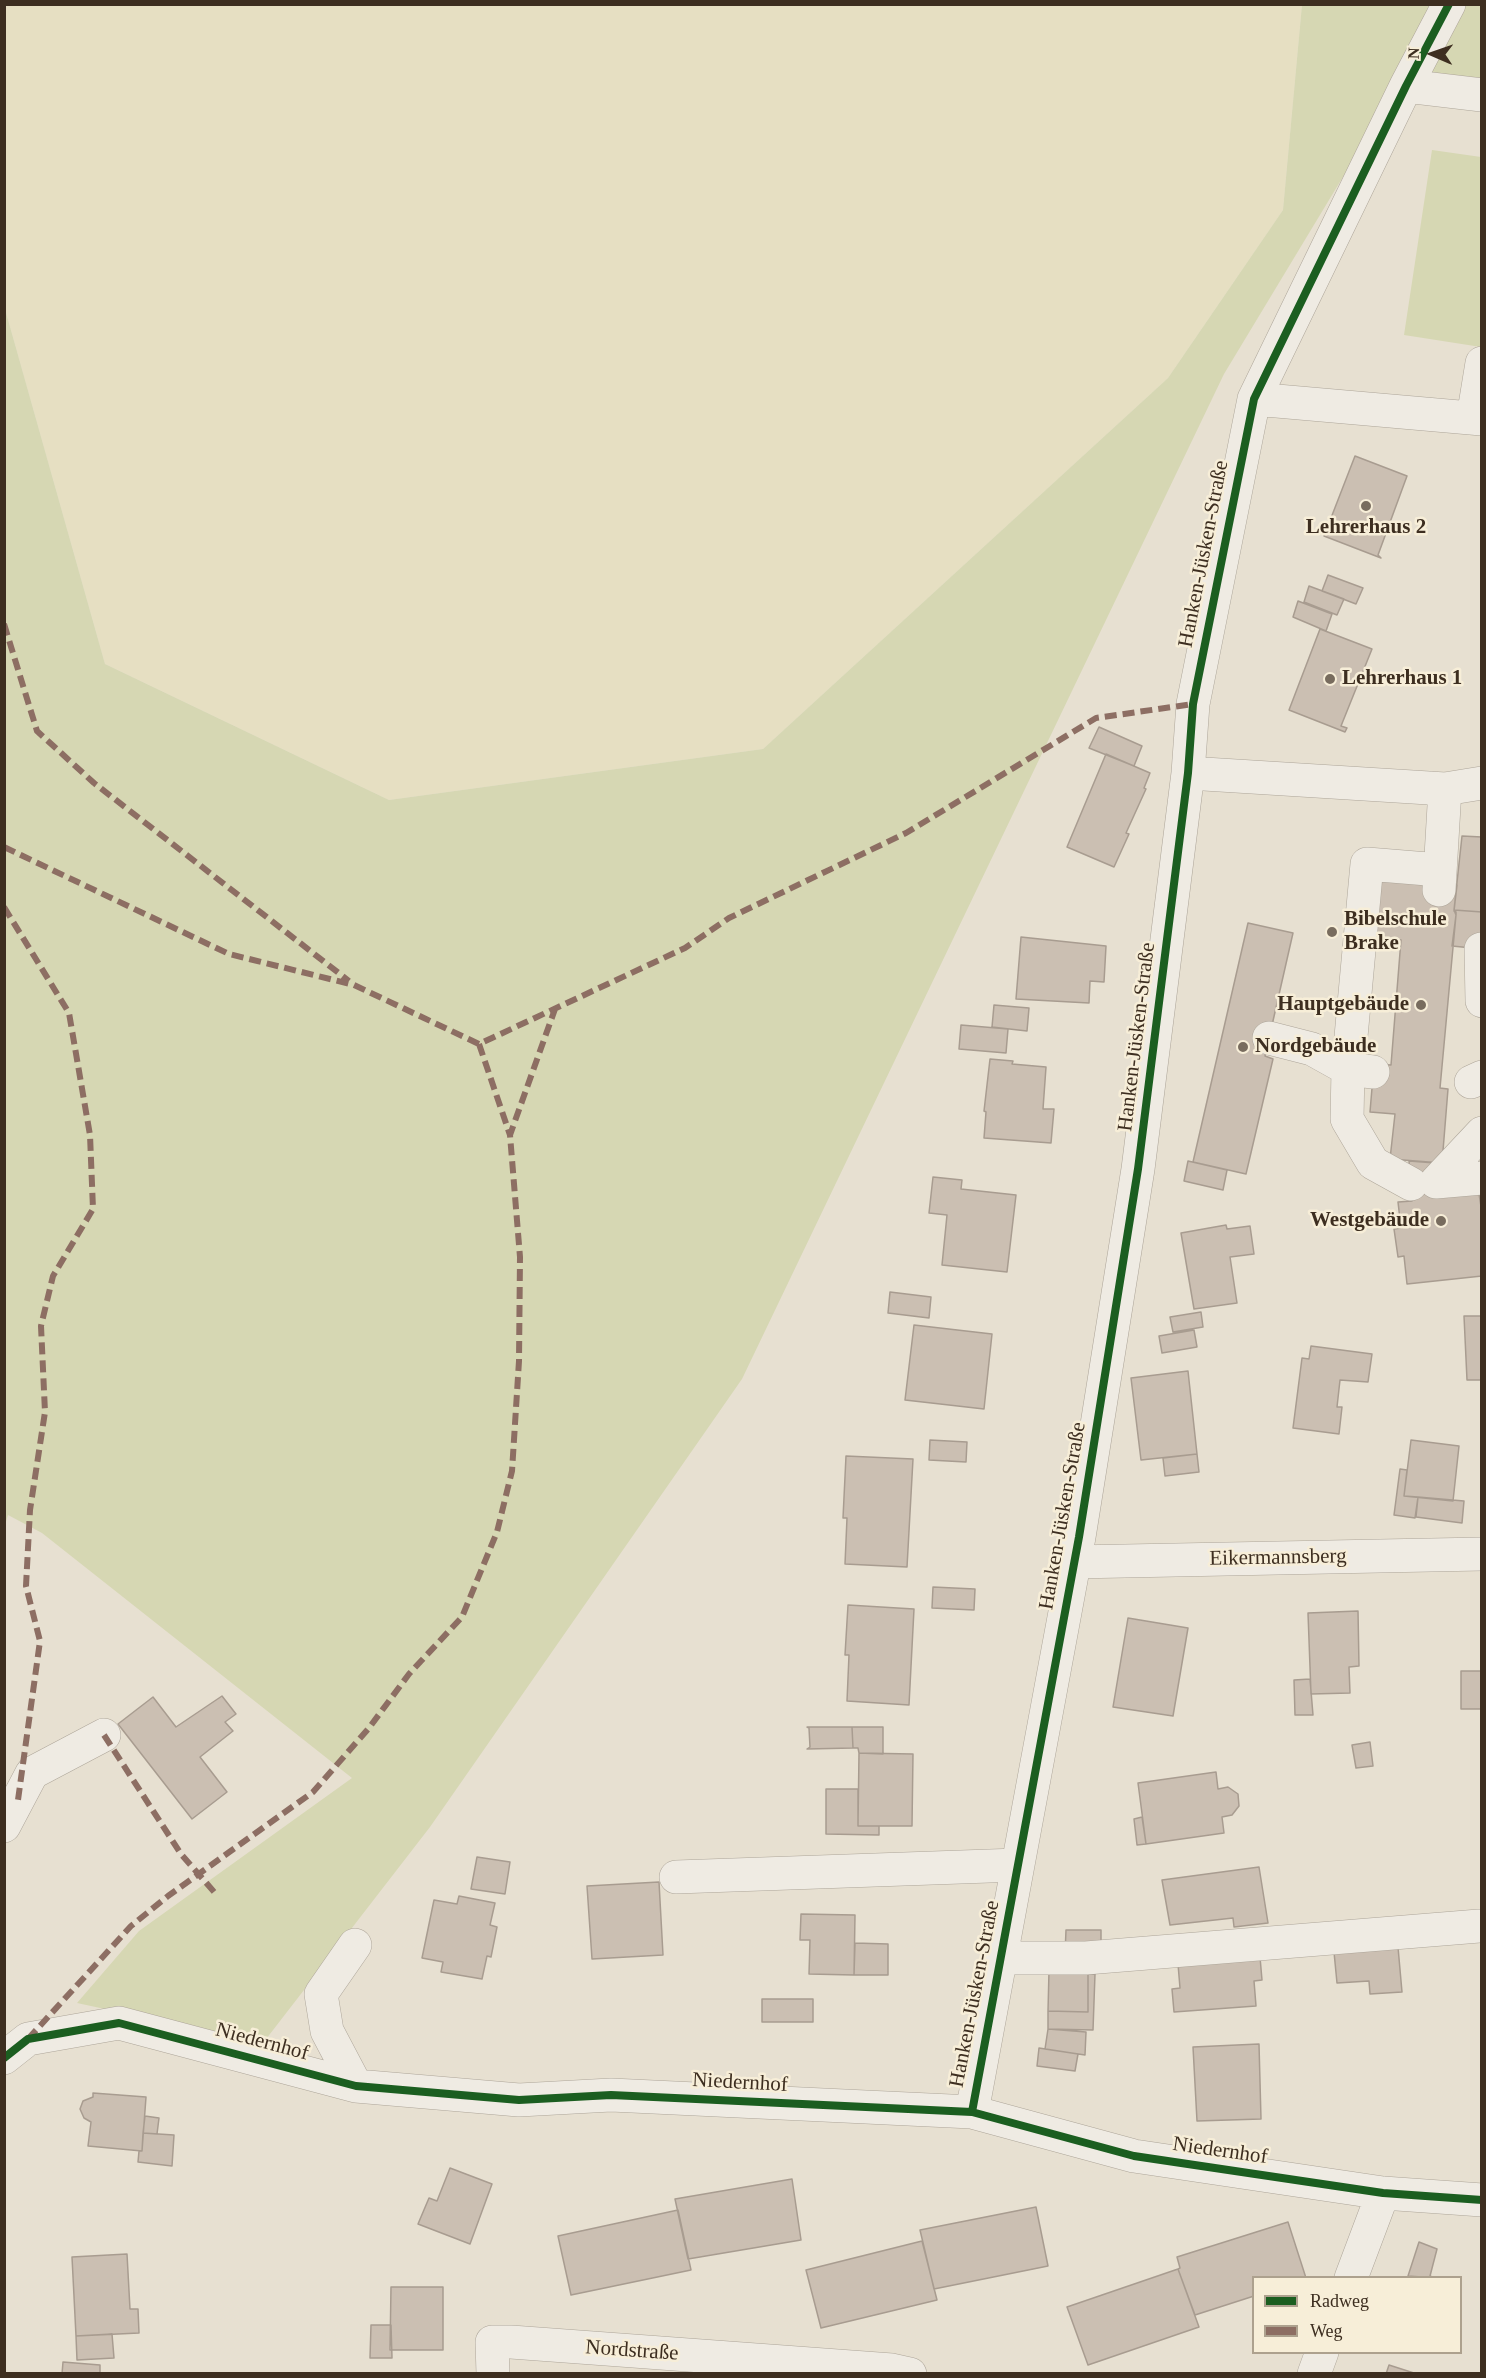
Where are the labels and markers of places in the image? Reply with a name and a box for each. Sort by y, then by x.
marker: Lehrerhaus 2 [1359,499,1373,513]
place label: Lehrerhaus 2 [1306,515,1426,541]
place label: Lehrerhaus 1 [1342,666,1462,692]
marker: Lehrerhaus 1 [1323,672,1337,686]
place label: Bibelschule Brake [1344,907,1447,957]
marker: Bibelschule Brake [1325,925,1339,939]
place label: Hauptgebäude [1277,992,1409,1018]
marker: Hauptgebäude [1414,998,1428,1012]
place label: Nordgebäude [1255,1034,1376,1060]
marker: Nordgebäude [1236,1040,1250,1054]
place label: Westgebäude [1310,1208,1429,1234]
marker: Westgebäude [1434,1214,1448,1228]

